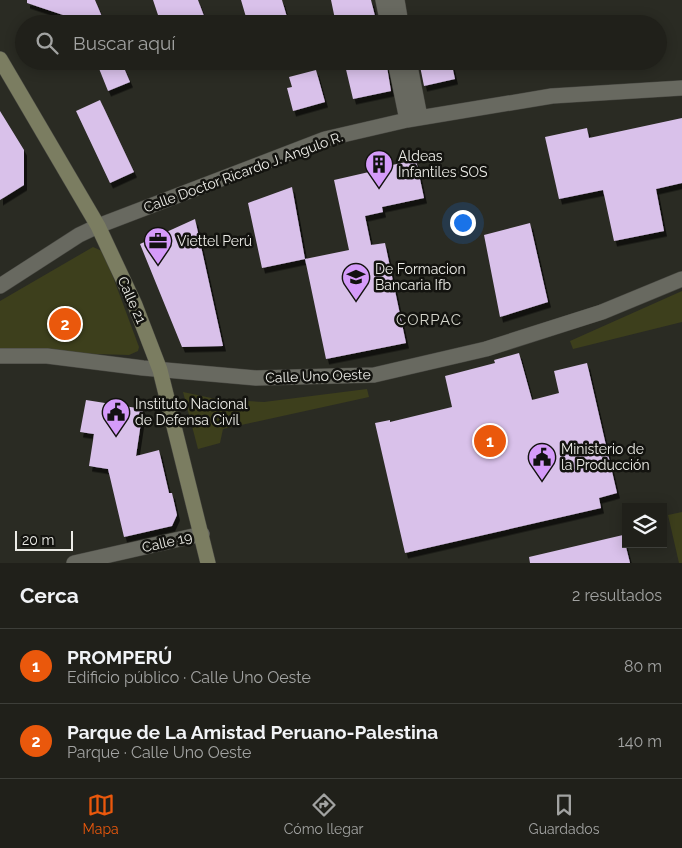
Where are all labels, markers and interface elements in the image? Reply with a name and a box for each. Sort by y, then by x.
search box [15,15,667,70]
icon: search [33,29,61,57]
text: Buscar aquí [73,32,175,54]
street label: Calle Doctor Ricardo J. Angulo R. [141,128,345,216]
place label: Aldeas Infantiles SOS [398,148,488,180]
building icon: Aldeas Infantiles SOS [364,149,394,188]
your location [450,210,476,236]
office icon: Viettel Perú [143,226,173,265]
place label: Viettel Perú [177,233,252,249]
place label: De Formacion Bancaria Ifb [375,261,466,293]
school or university icon: De Formacion Bancaria Ifb [341,262,371,301]
street label: Calle 21 [115,274,149,326]
pin: 2 [49,305,81,343]
district label: CORPAC [396,311,462,329]
street label: Calle Uno Oeste [265,366,371,386]
place label: Instituto Nacional de Defensa Civil [135,396,248,428]
public building icon: Instituto Nacional de Defensa Civil [101,397,131,436]
pin: 1 [474,422,506,460]
place label: Ministerio de la Producción [561,441,650,473]
public building icon: Ministerio de la Producción [527,442,557,481]
map controls [622,503,667,548]
button: layers [622,503,667,548]
scale bar [15,528,72,551]
street label: Calle 19 [140,528,194,556]
text: 20 m [22,532,54,548]
text: Cerca [20,583,79,608]
text: 2 resultados [572,586,662,605]
text: PROMPERÚ [67,646,172,668]
text: 1 [32,657,40,676]
text: 80 m [624,657,662,676]
text: Edificio público · Calle Uno Oeste [67,668,311,687]
text: Parque de La Amistad Peruano-Palestina [67,721,438,743]
text: 2 [31,732,41,751]
text: 140 m [618,732,662,751]
text: Parque · Calle Uno Oeste [67,743,251,762]
tab: Mapa [83,791,119,837]
tab: Cómo llegar [284,791,364,837]
tab: Guardados [529,791,599,837]

